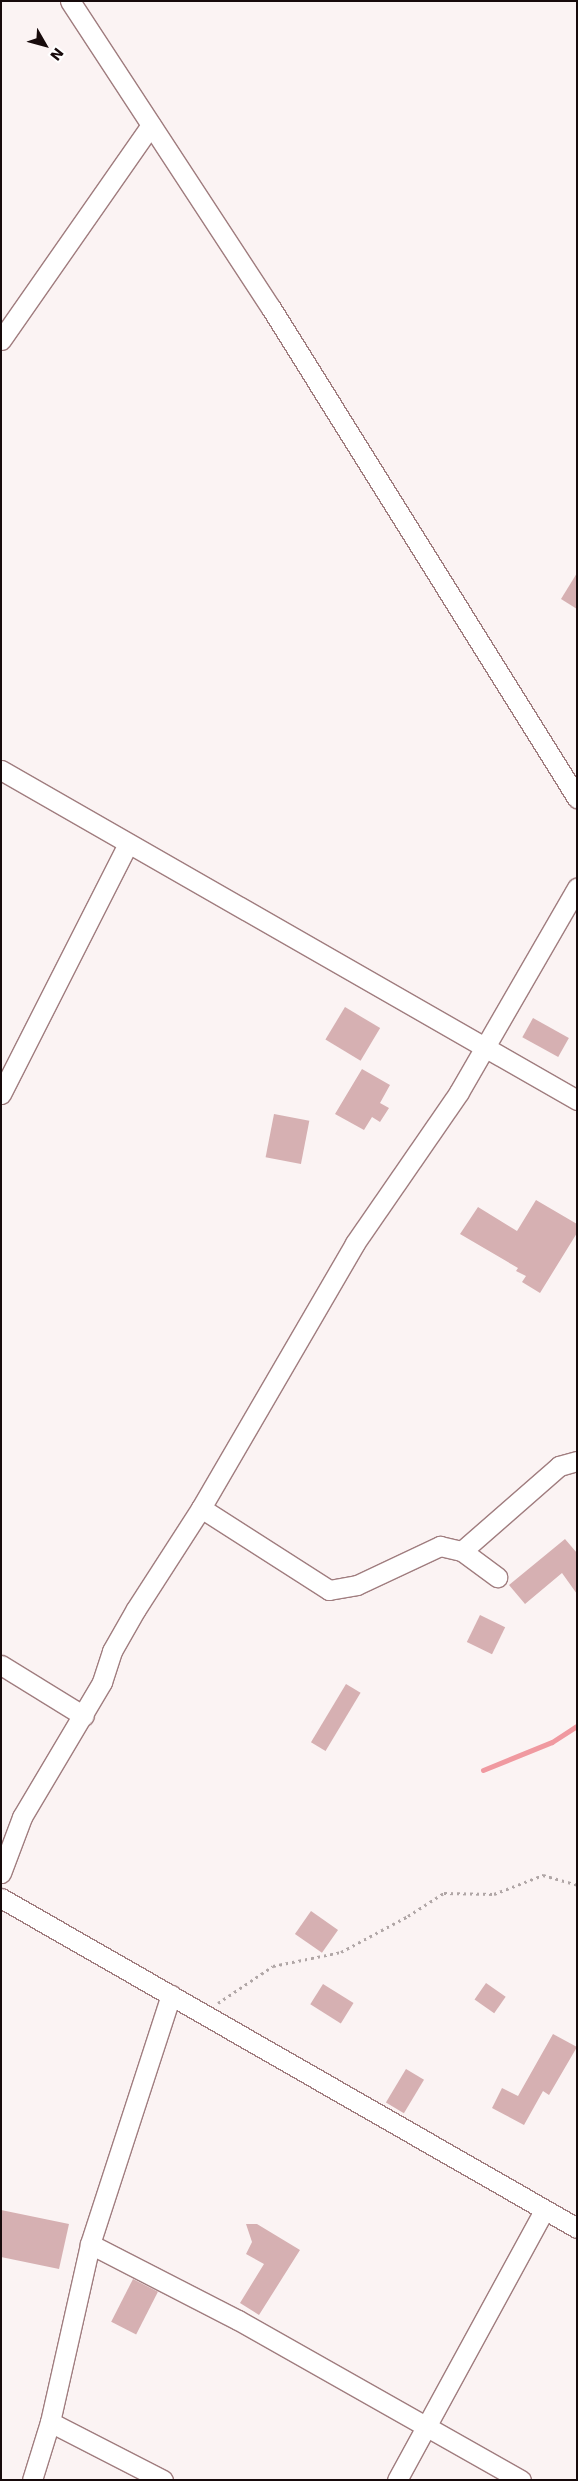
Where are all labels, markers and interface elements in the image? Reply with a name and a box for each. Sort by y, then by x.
north arrow [20,20,70,70]
text: N [47,45,67,64]

